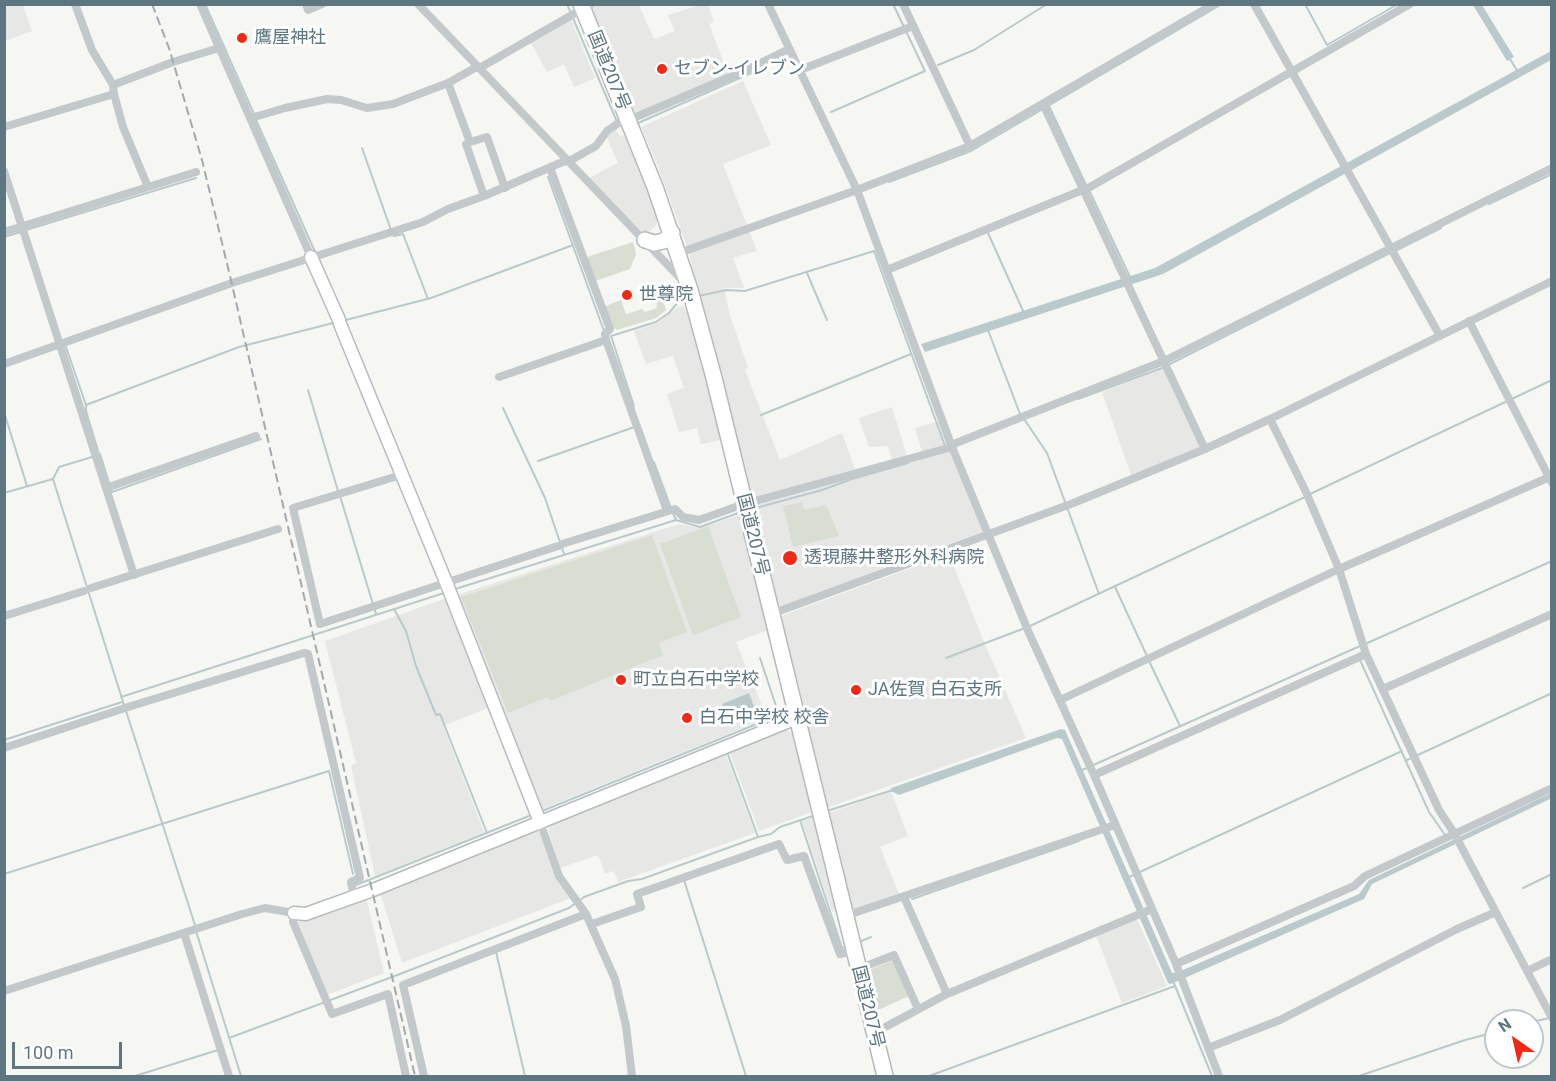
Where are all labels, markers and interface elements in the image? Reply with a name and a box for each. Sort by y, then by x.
place label: 鷹屋神社 [254,27,326,49]
street label: 国道207号 [582,28,634,114]
marker: 鷹屋神社 [235,31,249,45]
place label: セブン-イレブン [674,58,805,80]
marker: セブン-イレブン [655,62,669,76]
place label: 世尊院 [639,284,693,306]
marker: 世尊院 [620,288,634,302]
street label: 国道207号 [731,491,773,579]
place label: 透現藤井整形外科病院 [804,547,984,569]
marker: 透現藤井整形外科病院 [781,549,799,567]
place label: 町立白石中学校 [633,669,759,691]
marker: 町立白石中学校 [614,673,628,687]
place label: JA佐賀 白石支所 [868,679,1002,701]
marker: JA佐賀 白石支所 [849,683,863,697]
place label: 白石中学校 校舎 [699,707,829,729]
marker: 白石中学校 校舎 [680,711,694,725]
street label: 国道207号 [846,963,888,1051]
north arrow [1484,1009,1544,1069]
text: N [1495,1014,1515,1036]
scale bar [15,1030,124,1068]
text: 100 m [23,1042,74,1063]

